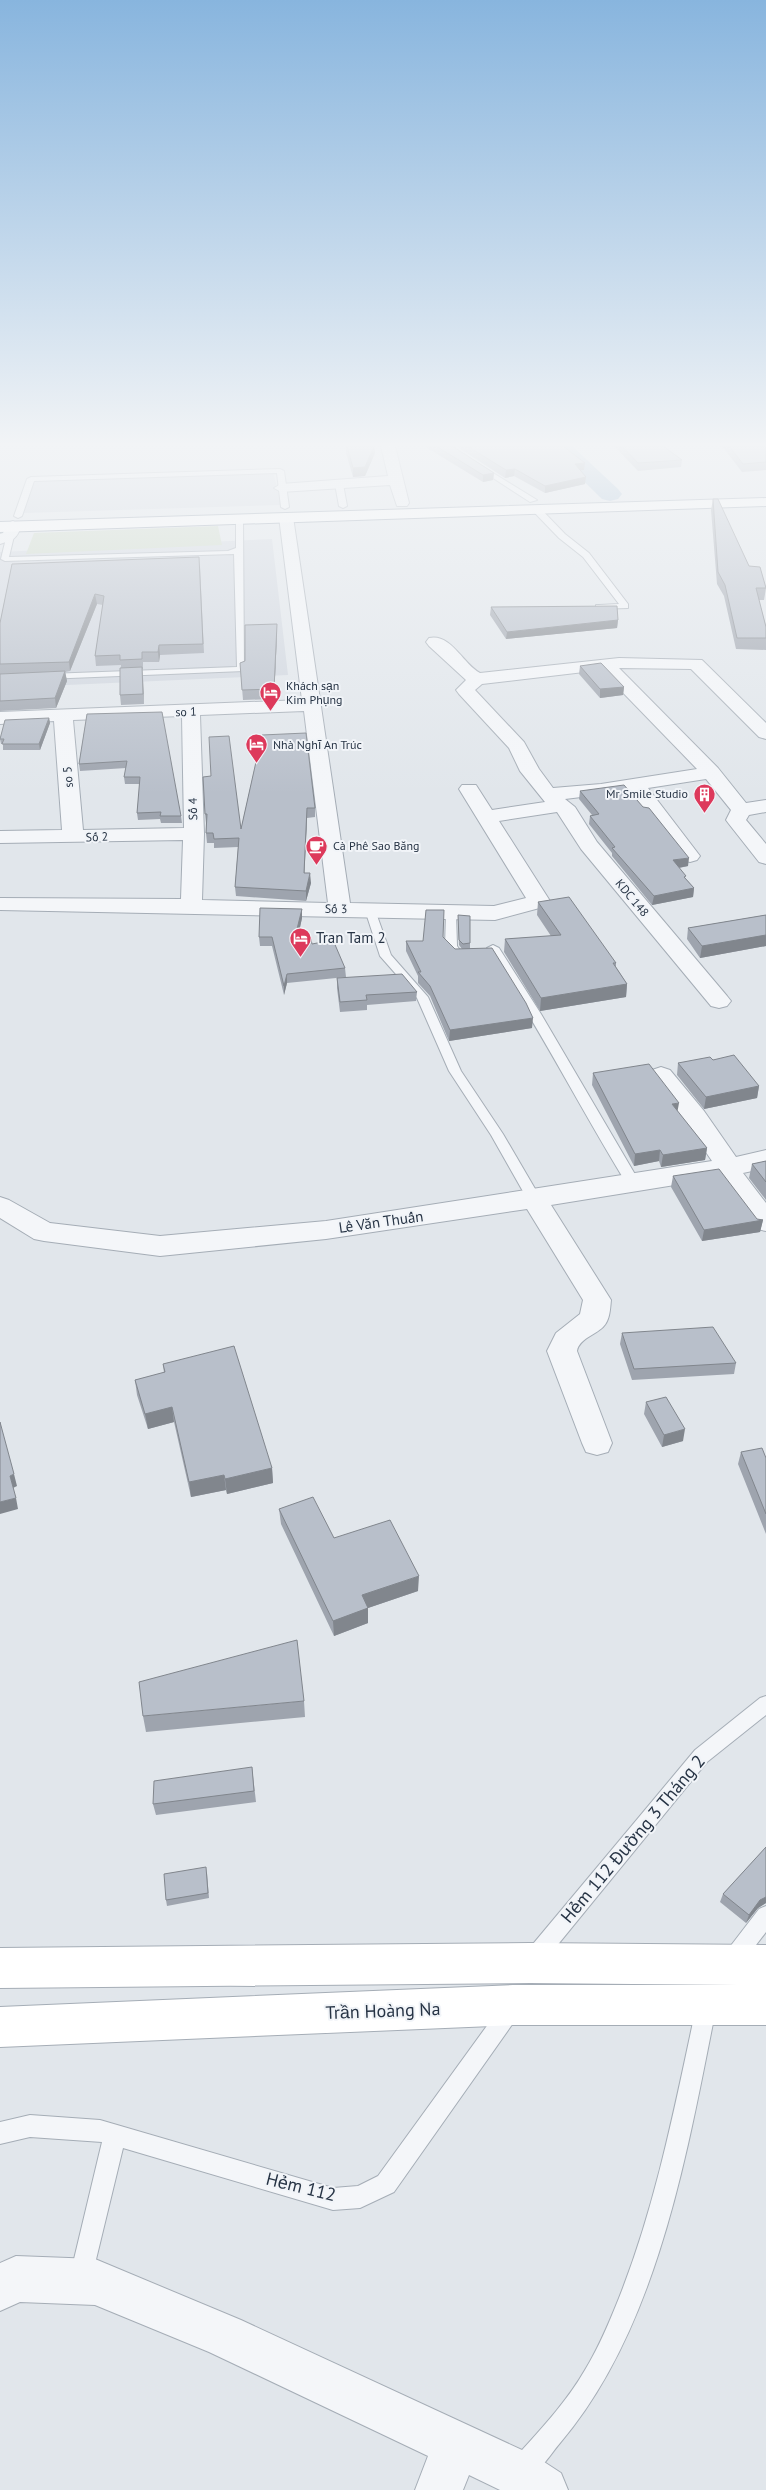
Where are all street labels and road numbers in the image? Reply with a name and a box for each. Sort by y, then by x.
street label: so 1 [175,704,197,719]
street label: so 5 [59,766,76,788]
street label: Số 4 [185,797,200,820]
street label: Số 2 [85,829,109,844]
street label: KDC 148 [612,876,652,919]
street label: Số 3 [325,901,347,916]
street label: Lê Văn Thuấn [337,1206,425,1237]
street label: Hẻm 112 Đường 3 Tháng 2 [555,1750,710,1928]
street label: Trần Hoàng Na [325,1997,441,2024]
street label: Hẻm 112 [264,2167,338,2206]

